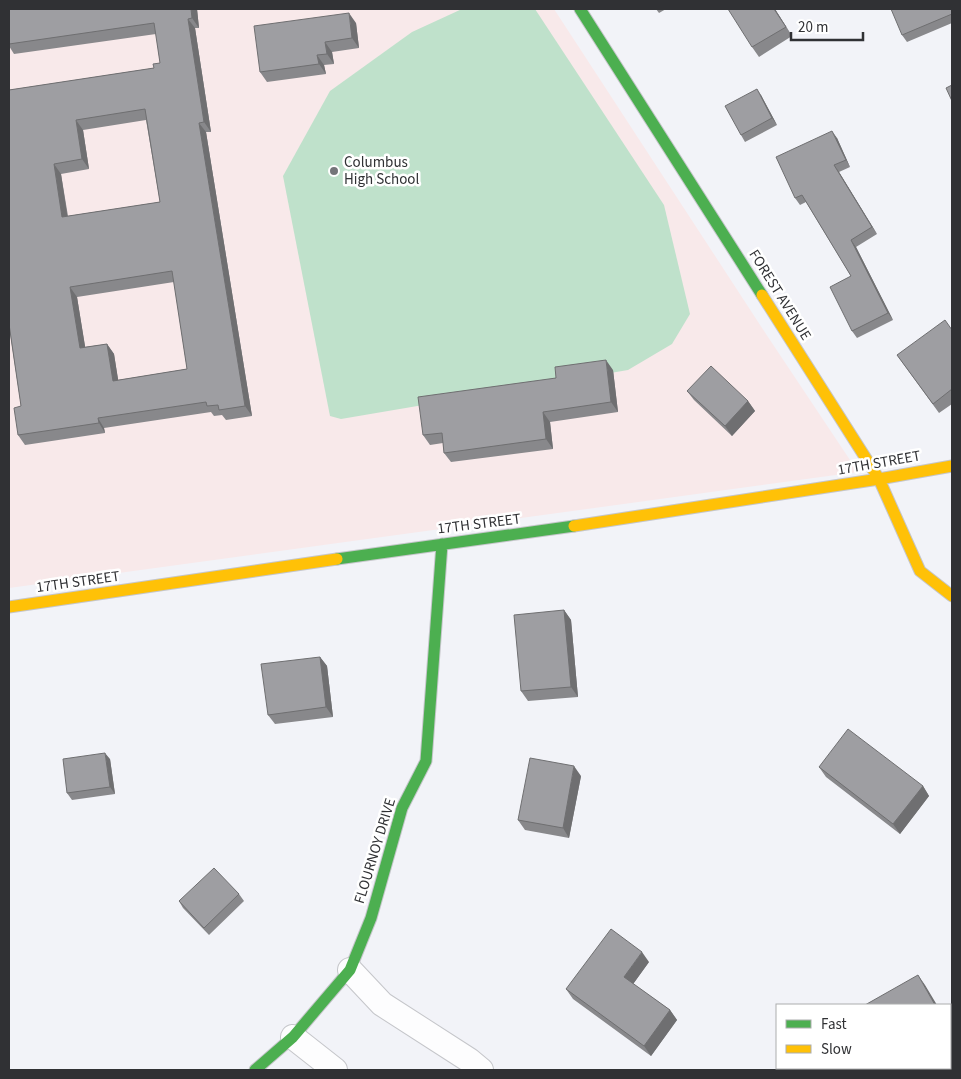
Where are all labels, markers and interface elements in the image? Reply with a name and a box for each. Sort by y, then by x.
scale bar [791,10,864,42]
text: 20 m [798,17,828,38]
place label: Columbus High School [344,152,419,190]
marker: Columbus High School [328,165,340,177]
street label: FOREST AVENUE [744,246,816,344]
street label: 17TH STREET [836,445,922,481]
street label: 17TH STREET [436,508,522,540]
street label: 17TH STREET [35,566,121,598]
street label: FLOURNOY DRIVE [349,796,401,906]
legend [776,1004,951,1069]
text: Fast [821,1014,847,1035]
text: Slow [821,1039,852,1060]

